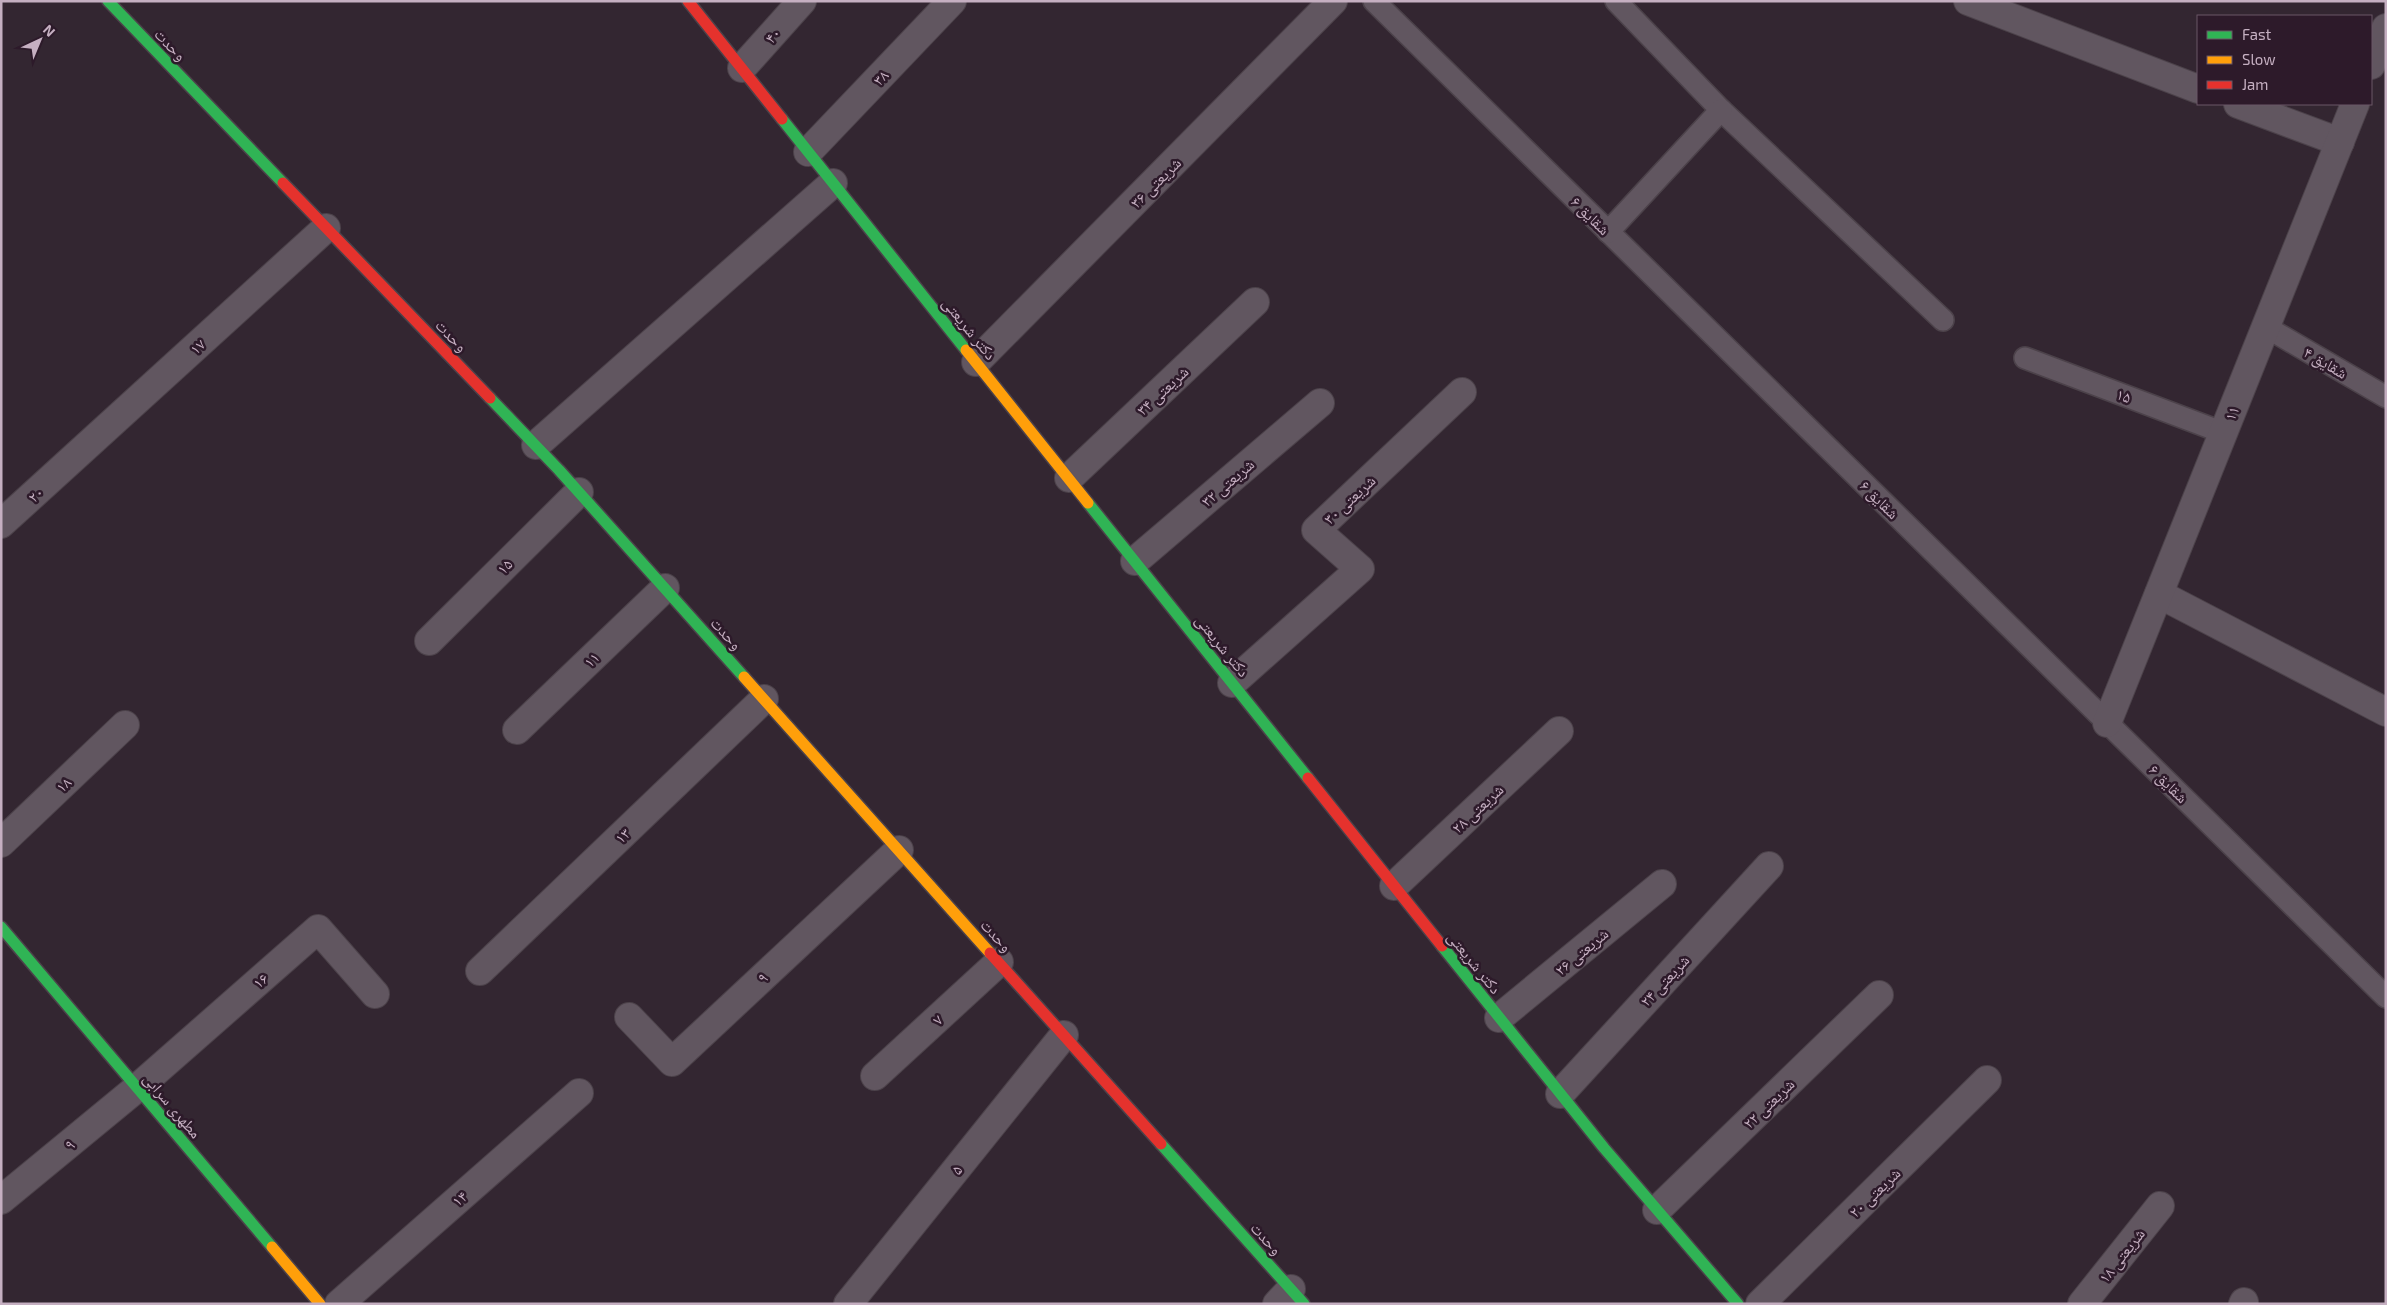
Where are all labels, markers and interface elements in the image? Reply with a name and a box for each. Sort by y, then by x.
north arrow [15,15,65,65]
legend [2197,15,2372,105]
text: N [40,21,59,40]
street label: ۴۰ [760,23,784,47]
street label: وحدت [150,24,191,65]
text: Fast [2242,25,2272,43]
text: Slow [2242,50,2276,68]
street label: ۳۸ [868,65,892,89]
text: Jam [2242,75,2268,93]
street label: شریعتی ۳۶ [1126,153,1186,213]
street label: شقایق ۶ [1566,192,1614,240]
street label: دکتر شریعتی [937,293,1001,364]
street label: وحدت [431,315,472,356]
street label: ۱۷ [185,334,209,358]
street label: شقایق ۴ [2300,342,2351,384]
street label: شریعتی ۳۴ [1132,361,1193,420]
street label: ۱۵ [2114,384,2134,406]
street label: ۱۱ [2219,403,2243,423]
street label: شریعتی ۳۲ [1197,454,1259,512]
street label: شریعتی ۳۰ [1319,470,1380,529]
street label: شقایق ۶ [1855,476,1903,524]
street label: ۲۰ [23,482,47,506]
street label: ۱۵ [492,554,516,578]
street label: دکتر شریعتی [1190,610,1254,681]
street label: وحدت [707,613,747,654]
street label: ۱۱ [579,647,603,671]
street label: شقایق ۶ [2144,760,2192,808]
street label: ۱۸ [51,772,75,796]
street label: شریعتی ۲۸ [1447,779,1508,838]
street label: ۱۳ [610,823,634,847]
street label: وحدت [977,915,1017,956]
street label: شریعتی ۲۶ [1550,923,1613,980]
street label: دکتر شریعتی [1442,927,1506,998]
street label: شریعتی ۲۴ [1635,950,1694,1011]
street label: ۱۶ [248,968,272,992]
street label: ۹ [753,968,771,986]
street label: ۷ [928,1010,946,1028]
street label: مطهری سرابی [139,1068,206,1143]
street label: شریعتی ۲۲ [1738,1074,1799,1133]
street label: ۹ [60,1134,78,1154]
street label: ۵ [946,1160,966,1178]
street label: شریعتی ۲۰ [1844,1163,1905,1222]
street label: ۱۴ [447,1186,471,1210]
street label: وحدت [1247,1218,1287,1259]
street label: شریعتی ۱۸ [2094,1224,2150,1287]

